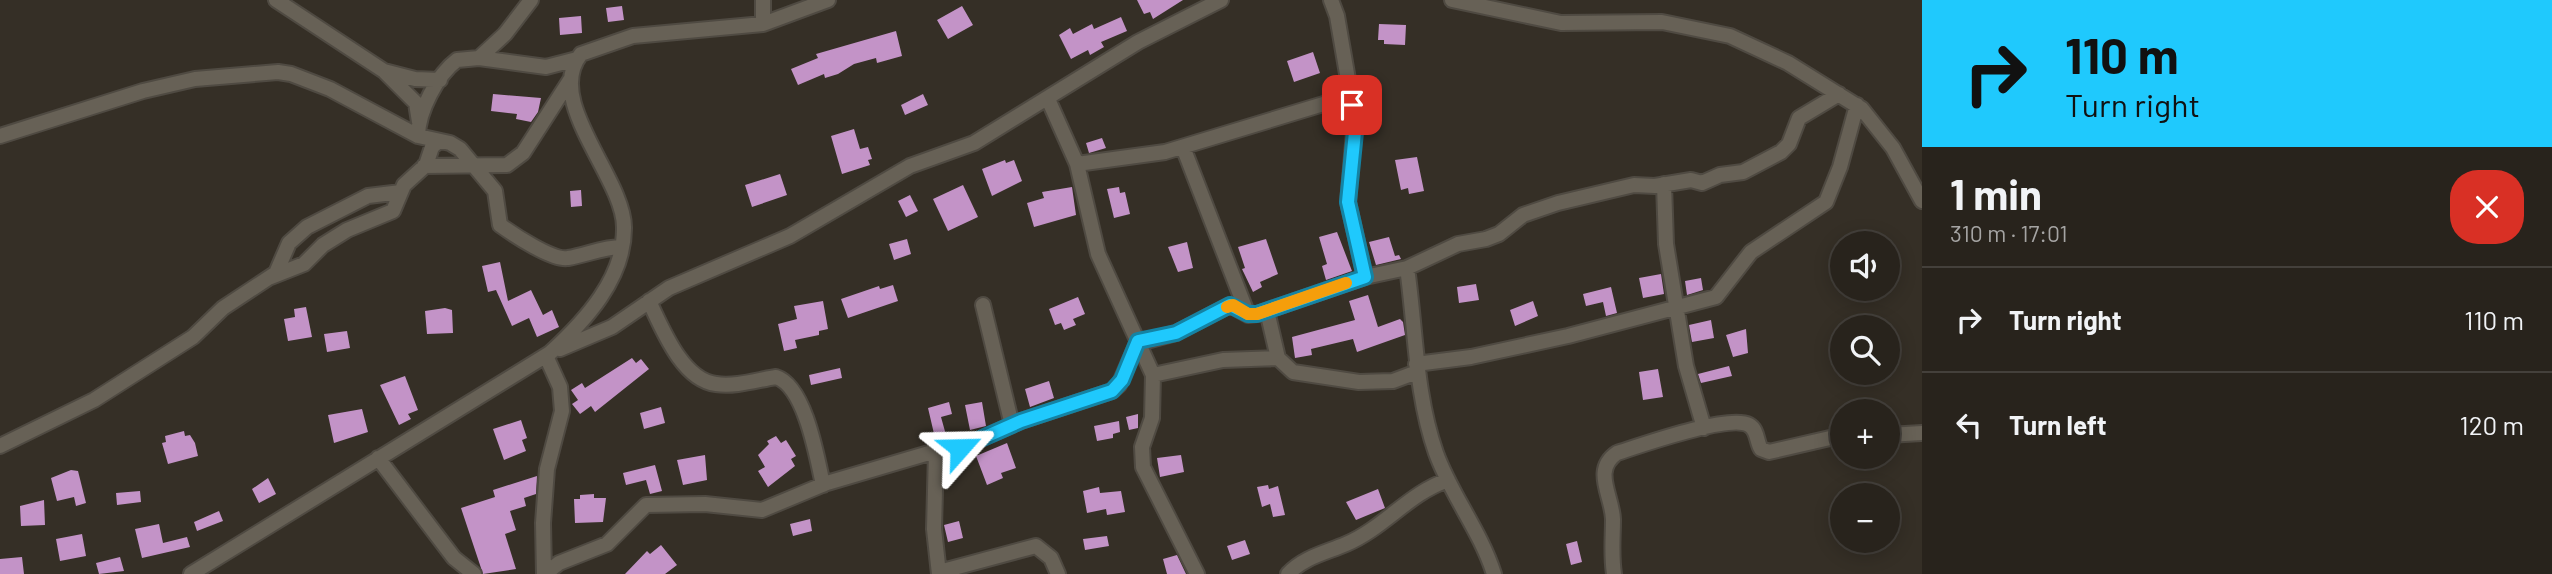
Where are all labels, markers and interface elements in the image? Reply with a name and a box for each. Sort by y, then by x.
text: 110 m [2065,25,2179,84]
icon: right [1950,28,2041,119]
pin [1322,75,1382,135]
text: Turn right [2065,85,2200,123]
icon: arrive [1333,86,1371,124]
text: 1 min [1950,168,2042,218]
button: close [2450,170,2524,244]
text: 310 m · 17:01 [1950,219,2068,247]
map controls [1830,231,1900,553]
button: sound [1830,231,1900,301]
icon: right [1950,301,1988,339]
text: Turn right [2009,304,2122,335]
text: 110 m [2464,304,2524,335]
button: search [1830,315,1900,385]
button: + [1830,399,1900,469]
icon: left [1950,406,1988,444]
text: Turn left [2009,409,2107,440]
text: 120 m [2460,409,2524,440]
position arrow [923,411,997,485]
button: − [1830,483,1900,553]

